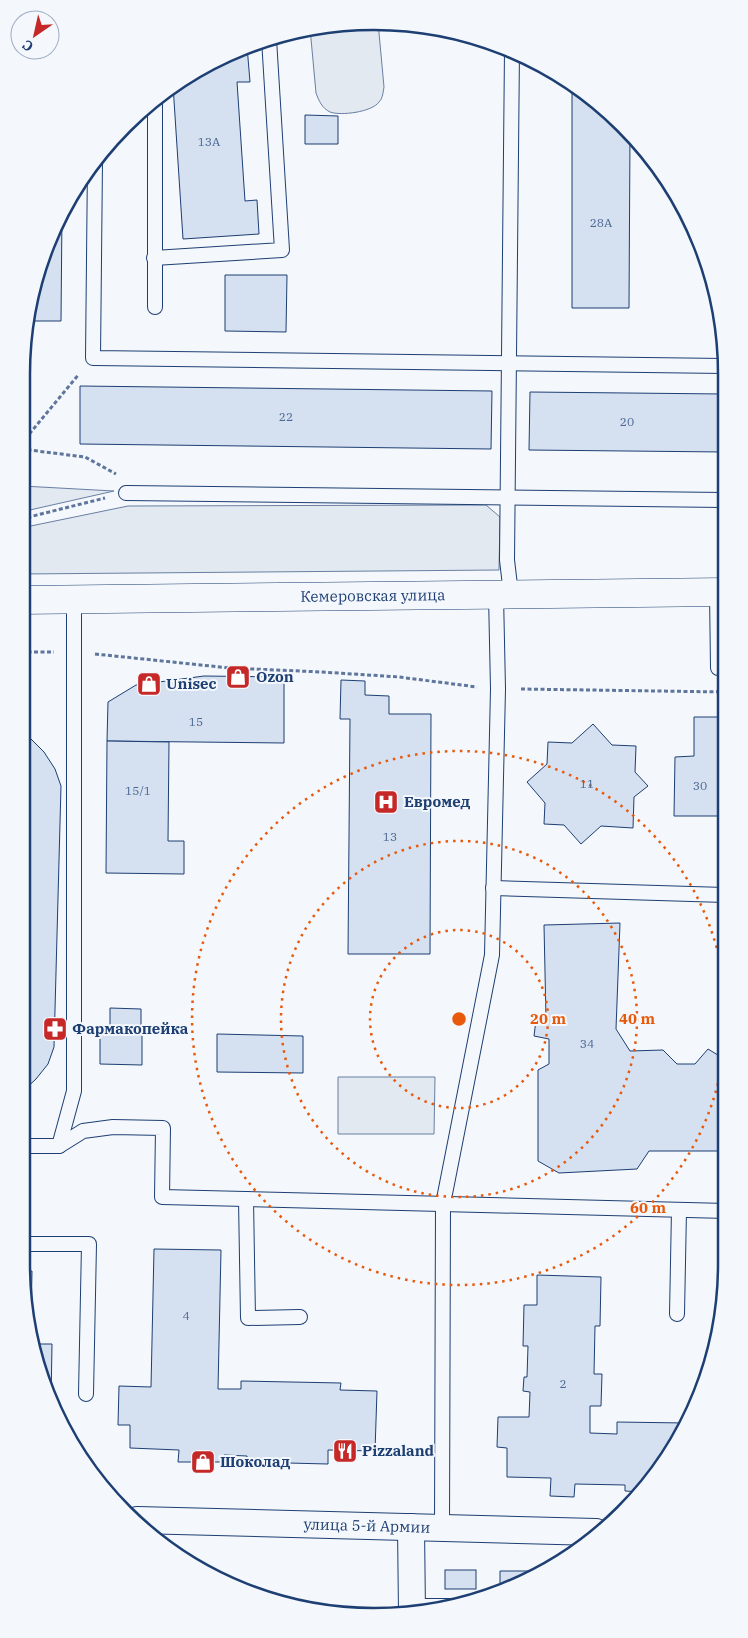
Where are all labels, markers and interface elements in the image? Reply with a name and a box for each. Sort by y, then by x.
north arrow [10,10,60,60]
text: С [19,36,37,56]
house number: 13А [198,134,221,149]
house number: 28А [590,215,613,230]
house number: 22 [279,409,293,424]
house number: 20 [620,414,634,429]
street label: Кемеровская улица [300,585,445,606]
shop icon: Ozon [225,664,251,690]
place label: Ozon [256,667,294,686]
shop icon: Unisec [136,671,162,697]
place label: Unisec [166,674,217,693]
house number: 15 [189,714,203,729]
house number: 11 [580,776,594,791]
house number: 30 [693,778,707,793]
house number: 15/1 [125,783,151,798]
hospital icon: Евромед [373,789,399,815]
place label: Евромед [404,792,471,811]
house number: 13 [383,829,397,844]
text: 20 m [530,1009,566,1028]
text: 40 m [619,1009,655,1028]
centre of rings [450,1010,468,1028]
pharmacy icon: Фармакопейка [42,1016,68,1042]
place label: Фармакопейка [72,1019,189,1038]
house number: 34 [580,1036,594,1051]
text: 60 m [630,1198,666,1217]
house number: 4 [182,1308,190,1323]
house number: 2 [559,1376,567,1391]
restaurant icon: Pizzaland [332,1438,358,1464]
place label: Pizzaland [362,1441,435,1460]
shop icon: Шоколад [190,1449,216,1475]
place label: Шоколад [220,1452,291,1471]
street label: улица 5-й Армии [303,1514,431,1537]

